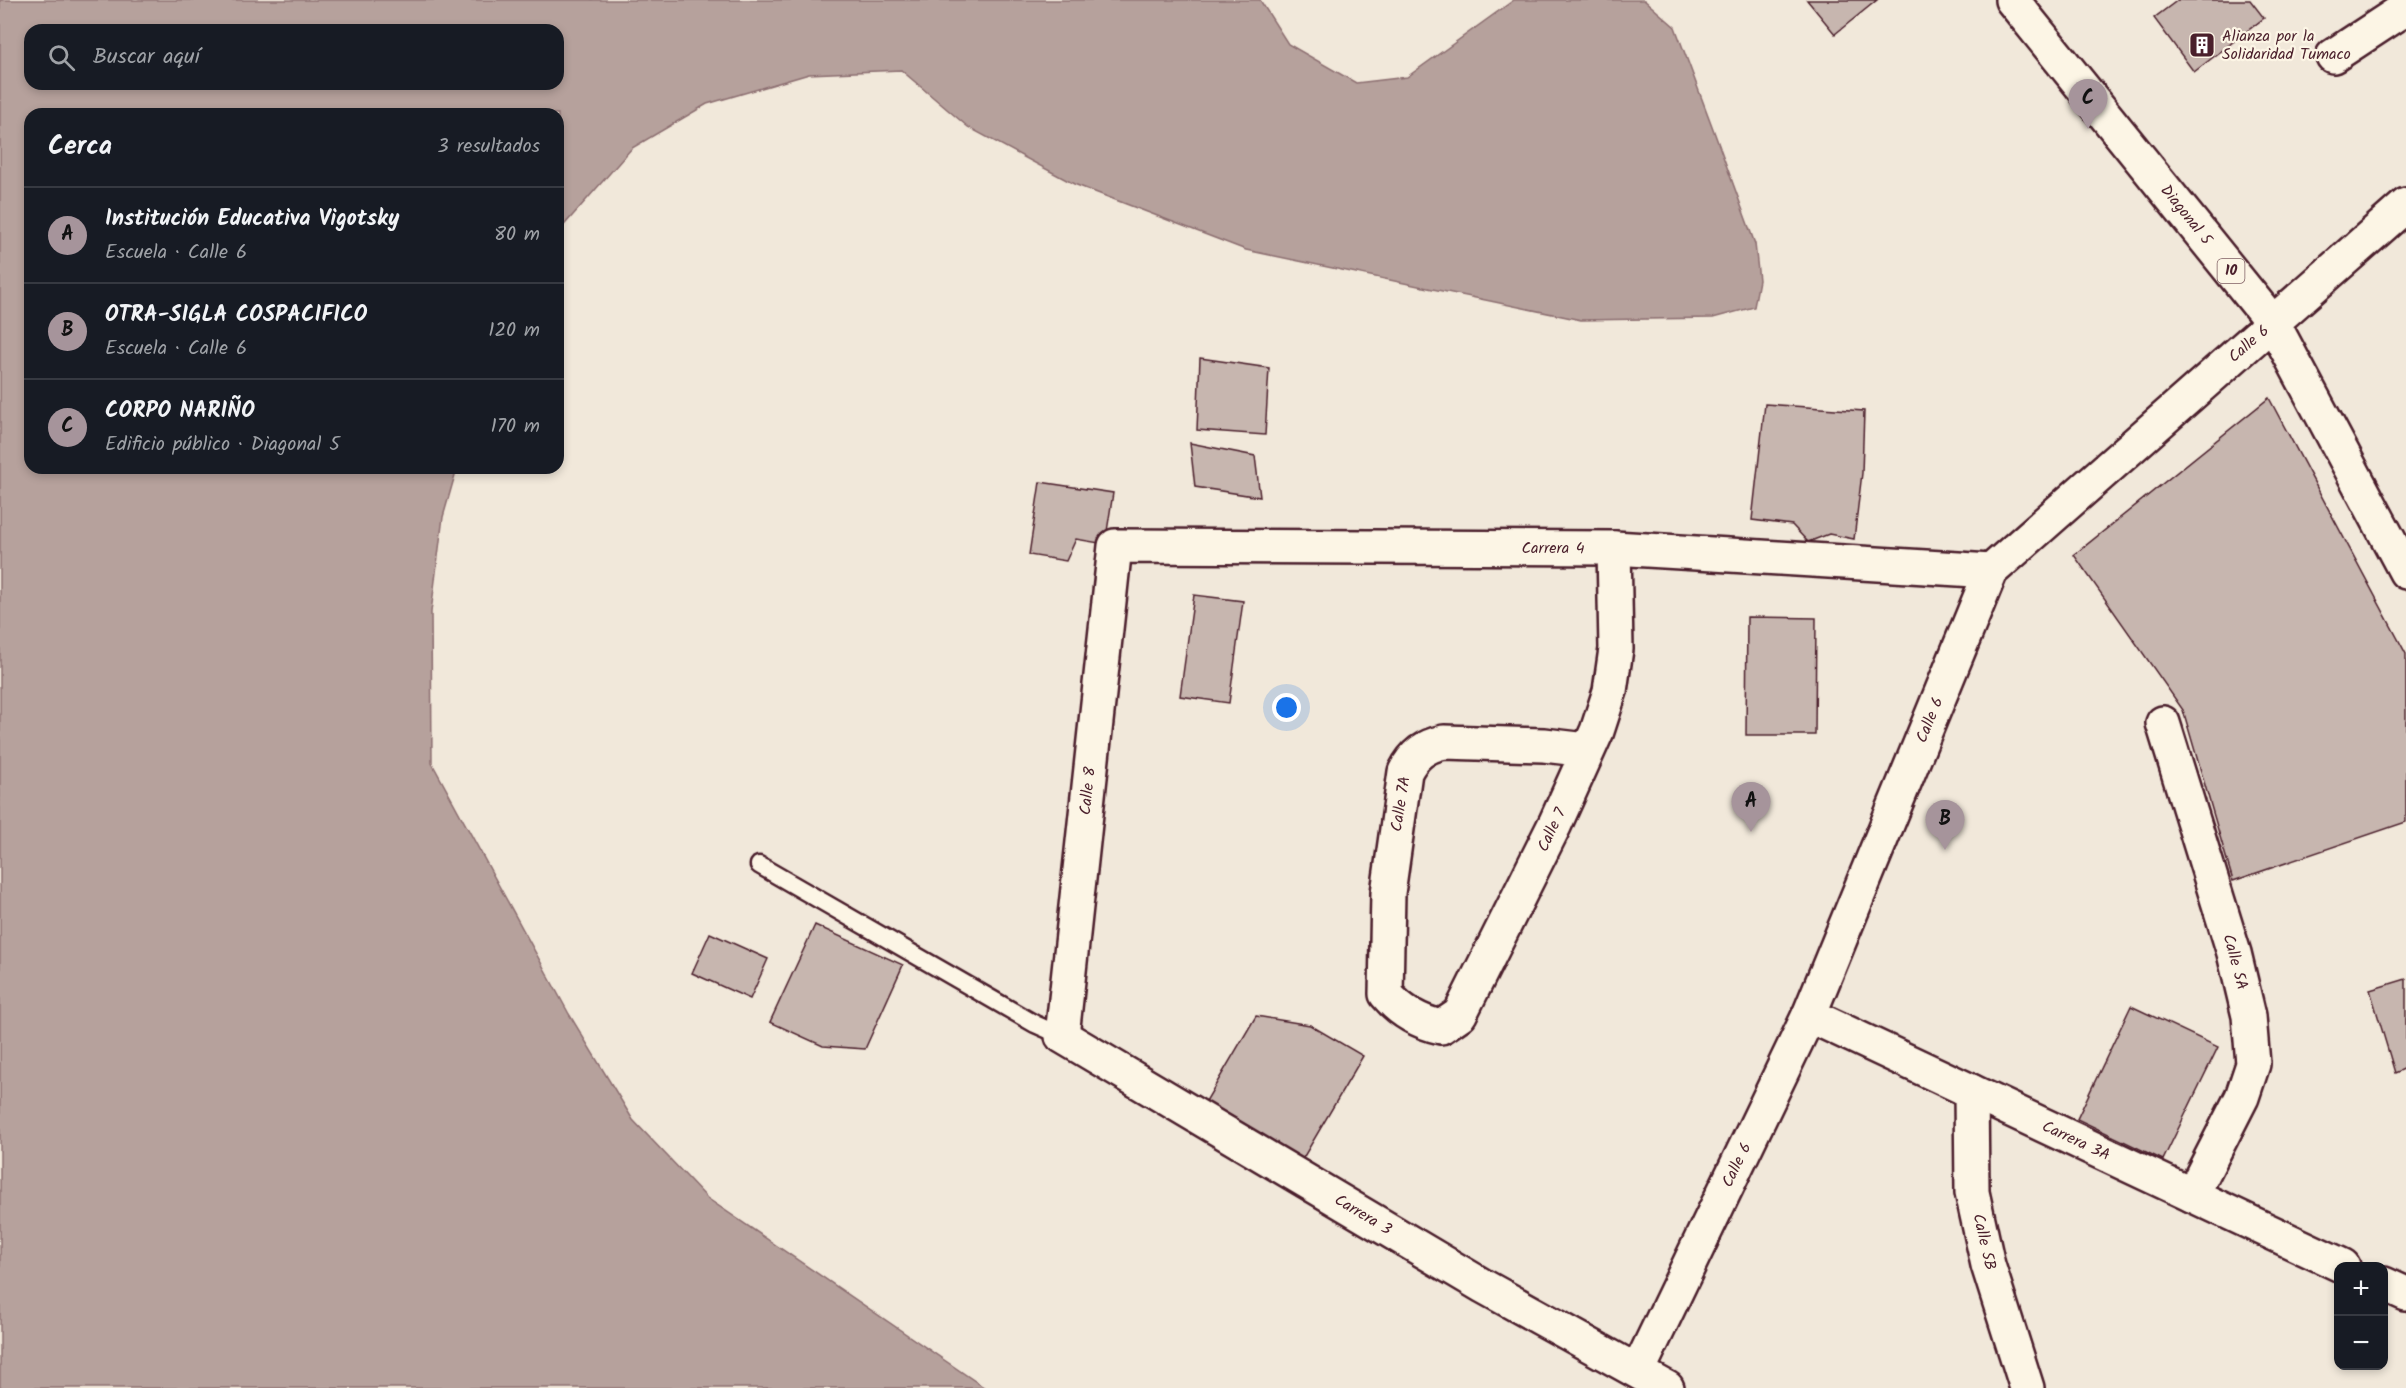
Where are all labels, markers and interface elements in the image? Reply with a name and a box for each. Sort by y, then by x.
search box [24,24,564,90]
place label: Alianza por la Solidaridad Tumaco [2222,24,2351,67]
building icon: Alianza por la Solidaridad Tumaco [2187,30,2217,60]
text: Buscar aquí [93,40,200,75]
icon: search [45,41,78,74]
pin: C [2068,80,2108,129]
text: Cerca [48,126,112,168]
text: 3 resultados [437,131,540,163]
street label: Diagonal 5 [2154,179,2219,252]
text: Institución Educativa Vigotsky [105,202,399,237]
text: A [61,219,74,251]
text: 80 m [494,219,540,251]
text: Escuela · Calle 6 [105,237,247,269]
road number: 10 [2218,259,2244,283]
text: OTRA-SIGLA COSPACIFICO [105,298,367,333]
text: B [61,315,74,347]
text: 120 m [488,315,540,347]
street label: Calle 6 [2223,319,2275,369]
text: Escuela · Calle 6 [105,333,247,365]
text: CORPO NARIÑO [105,394,255,429]
text: C [61,411,74,443]
text: 170 m [491,411,540,443]
text: Edificio público · Diagonal 5 [105,429,340,461]
street label: Carrera 4 [1522,536,1585,561]
your location [1272,693,1301,722]
street label: Calle 6 [1910,693,1950,747]
street label: Calle 8 [1073,765,1103,816]
street label: Calle 7A [1384,774,1418,833]
pin: A [1732,782,1770,832]
pin: B [1926,800,1964,850]
street label: Calle 7 [1531,803,1573,856]
street label: Calle 5A [2216,931,2255,993]
street label: Carrera 3A [2038,1114,2115,1168]
street label: Calle 6 [1715,1138,1759,1192]
street label: Carrera 3 [1329,1188,1397,1242]
street label: Calle 5B [1965,1211,2003,1273]
map controls [2334,1262,2388,1370]
button: + [2334,1262,2388,1316]
button: − [2334,1316,2388,1370]

